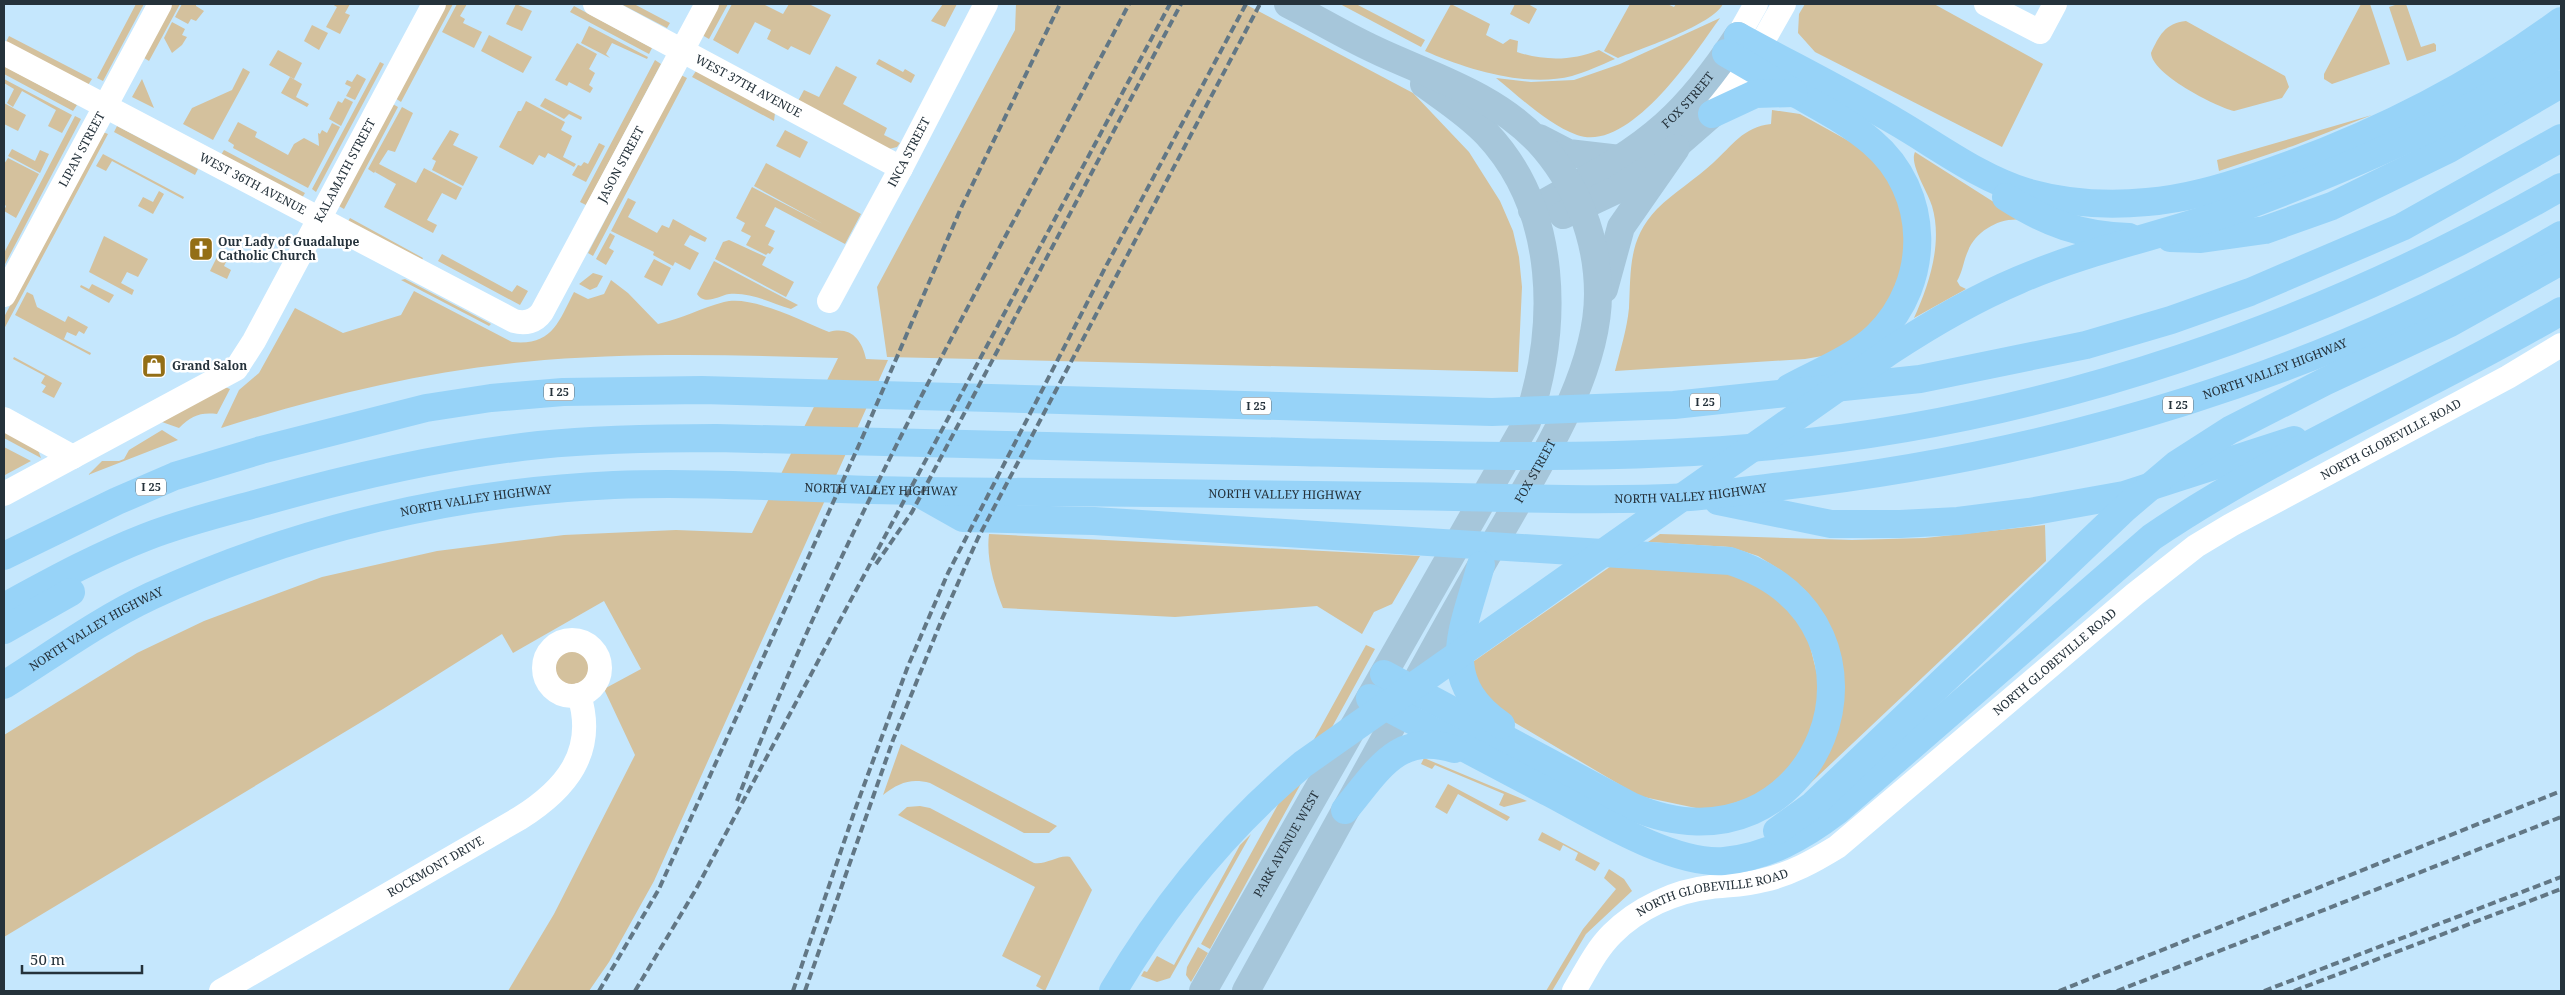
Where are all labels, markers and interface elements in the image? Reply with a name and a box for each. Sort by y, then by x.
street label: WEST 37TH AVENUE [692,50,805,121]
street label: FOX STREET [1658,68,1718,132]
street label: LIPAN STREET [54,108,109,190]
street label: INCA STREET [883,114,934,190]
street label: KALAMATH STREET [310,115,380,225]
street label: JASON STREET [593,122,648,206]
street label: WEST 36TH AVENUE [197,148,309,218]
place label: Our Lady of Guadalupe Catholic Church [218,233,360,264]
church icon: Our Lady of Guadalupe Catholic Church [188,236,214,262]
street label: NORTH VALLEY HIGHWAY [2200,334,2350,403]
shop icon: Grand Salon [141,353,167,379]
place label: Grand Salon [172,357,247,374]
road number: I 25 [544,384,574,401]
road number: I 25 [1690,394,1720,411]
street label: NORTH GLOBEVILLE ROAD [2317,394,2464,484]
road number: I 25 [2163,396,2193,414]
road number: I 25 [1241,398,1271,414]
street label: FOX STREET [1510,436,1560,506]
road number: I 25 [136,478,166,496]
street label: NORTH VALLEY HIGHWAY [804,479,958,499]
street label: NORTH VALLEY HIGHWAY [1614,479,1768,507]
street label: NORTH VALLEY HIGHWAY [399,480,553,521]
street label: NORTH VALLEY HIGHWAY [1208,485,1362,504]
street label: NORTH VALLEY HIGHWAY [26,582,166,675]
street label: NORTH GLOBEVILLE ROAD [1989,604,2120,719]
street label: PARK AVENUE WEST [1249,787,1324,900]
street label: ROCKMONT DRIVE [384,832,487,901]
street label: NORTH GLOBEVILLE ROAD [1633,864,1791,920]
scale bar [22,942,142,974]
text: 50 m [30,949,65,969]

